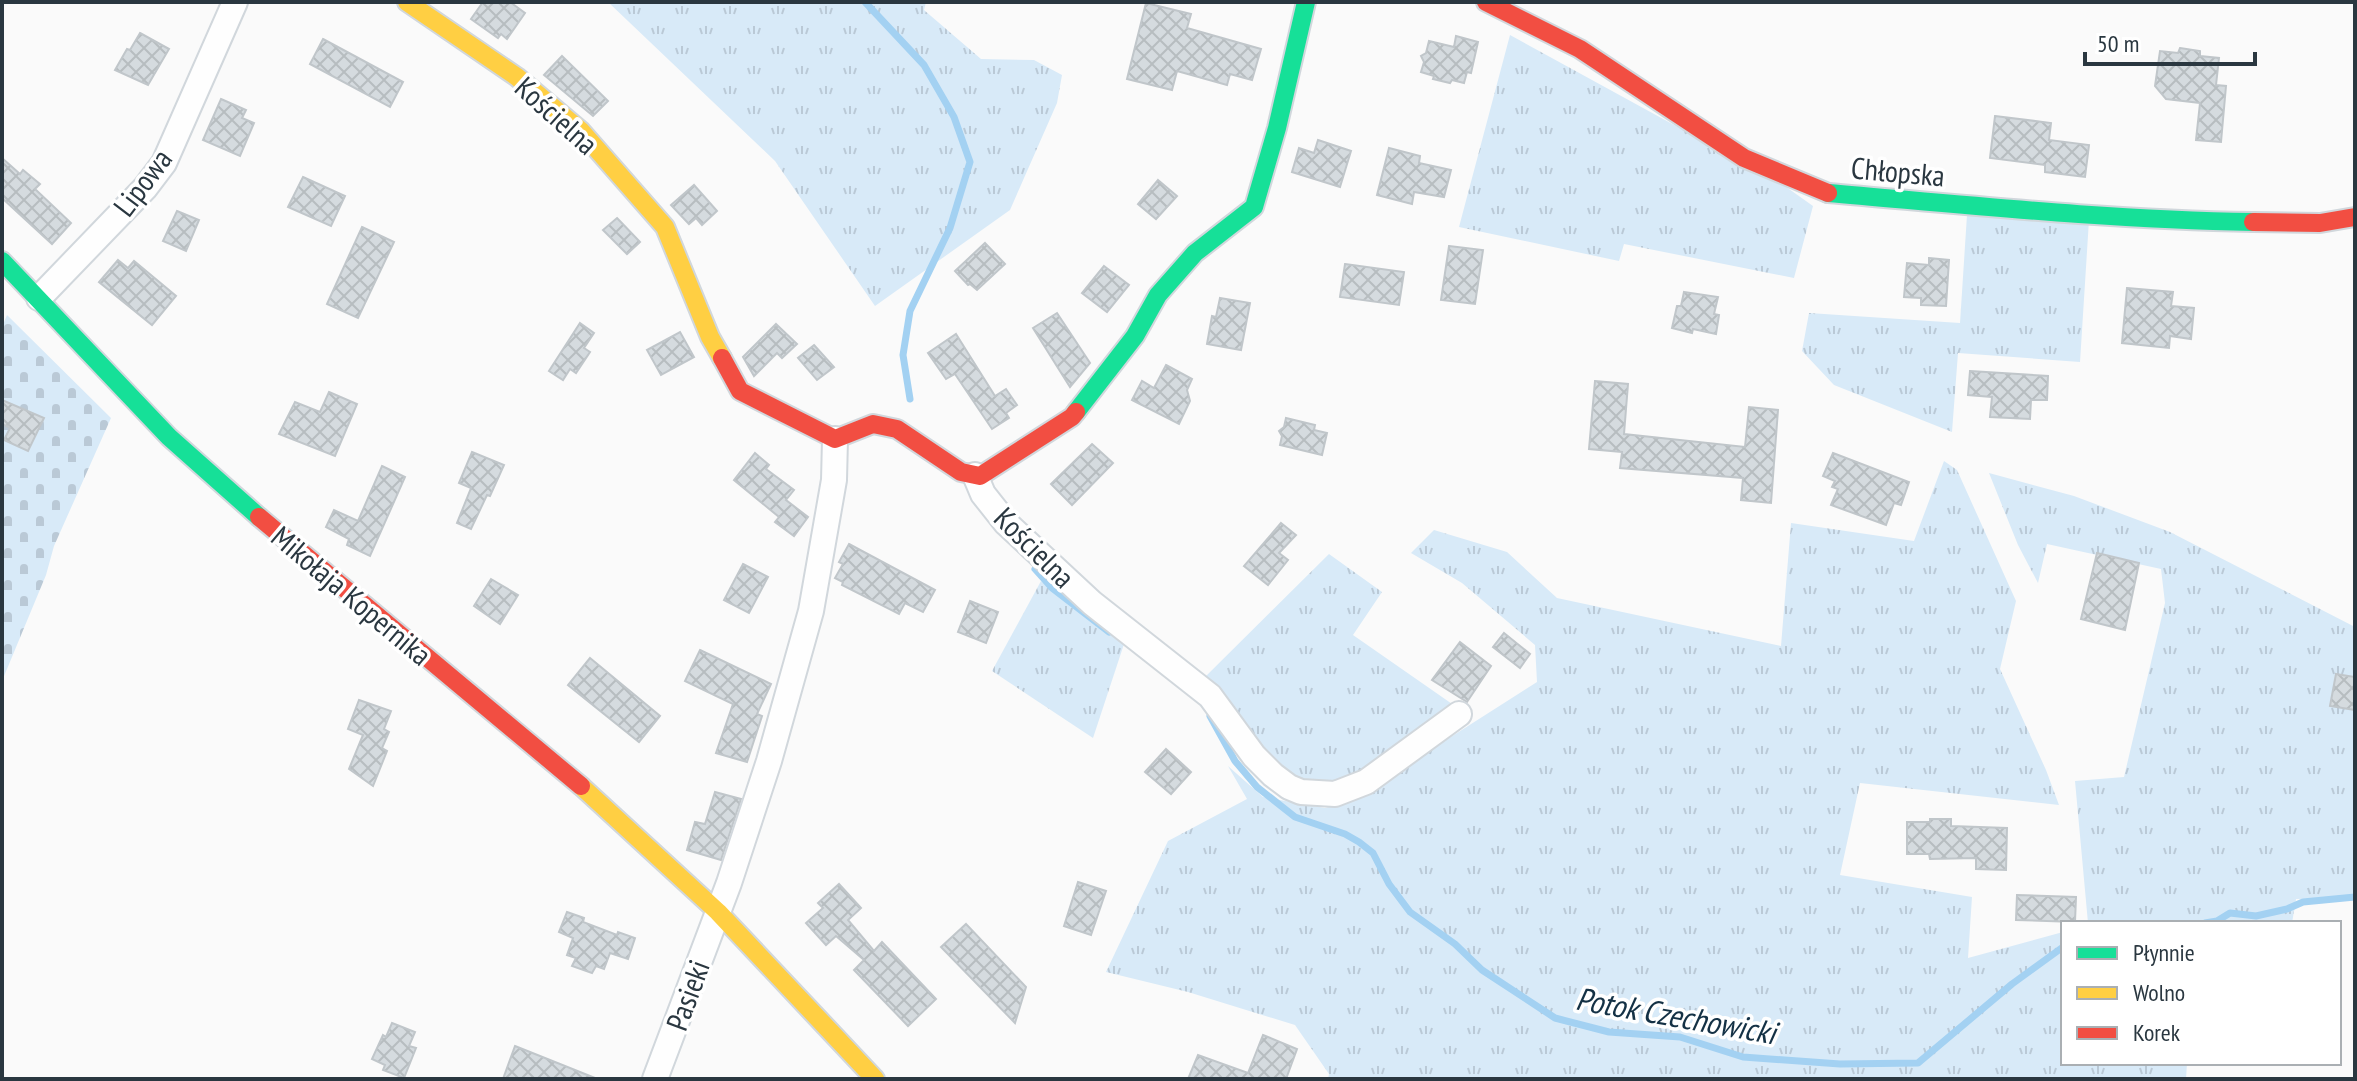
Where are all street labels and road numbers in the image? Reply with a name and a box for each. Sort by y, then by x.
street label: Kościelna [507,68,607,162]
street label: Lipowa [104,141,180,223]
street label: Chłopska [1850,147,1946,195]
street label: Kościelna [986,498,1084,596]
street label: Mikołaja Kopernika [264,517,440,673]
street label: Pasieki [656,955,718,1035]

